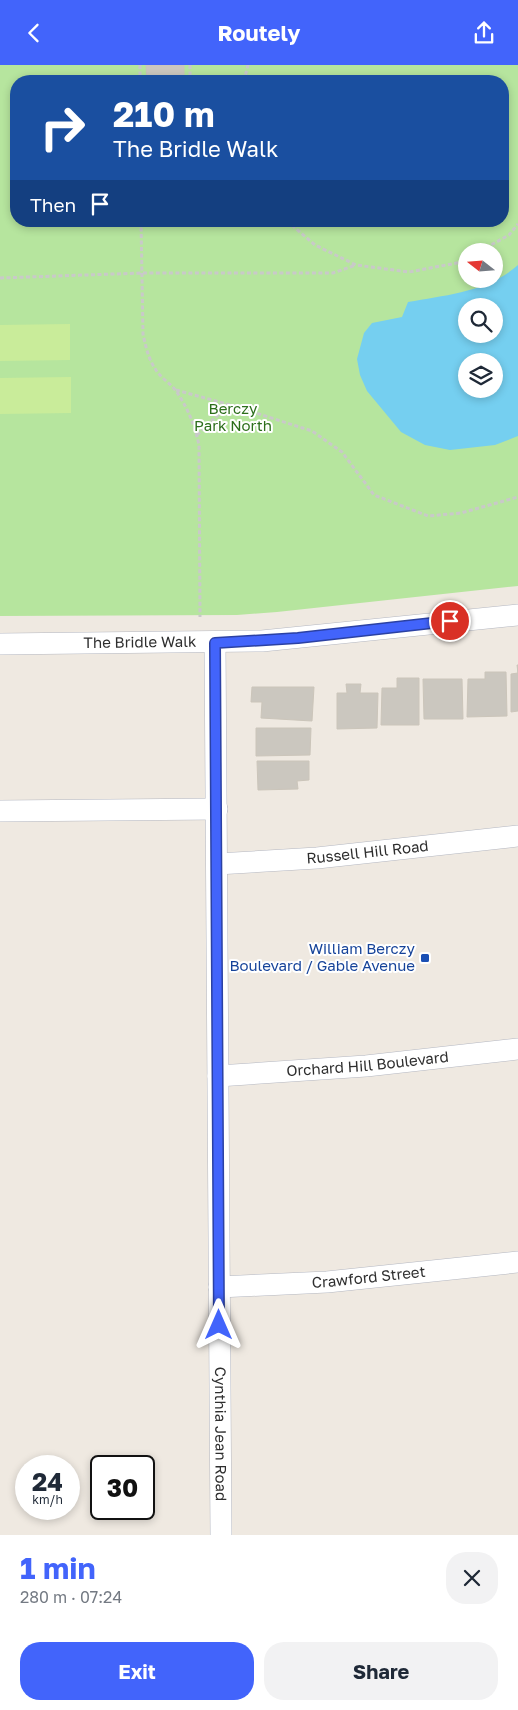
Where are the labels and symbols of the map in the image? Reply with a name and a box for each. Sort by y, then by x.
north arrow [458,243,502,287]
park label: Berczy Park North [194,399,272,434]
pin [429,600,471,642]
street label: The Bridle Walk [83,632,197,651]
street label: Russell Hill Road [306,836,429,867]
place label: William Berczy Boulevard / Gable Avenue [229,939,416,974]
marker: William Berczy Boulevard / Gable Avenue [419,952,431,964]
street label: Orchard Hill Boulevard [286,1047,449,1079]
street label: Crawford Street [311,1262,426,1291]
position arrow [192,1298,244,1350]
street label: Cynthia Jean Road [212,1367,231,1501]
speed limit sign: 30 [90,1455,155,1520]

